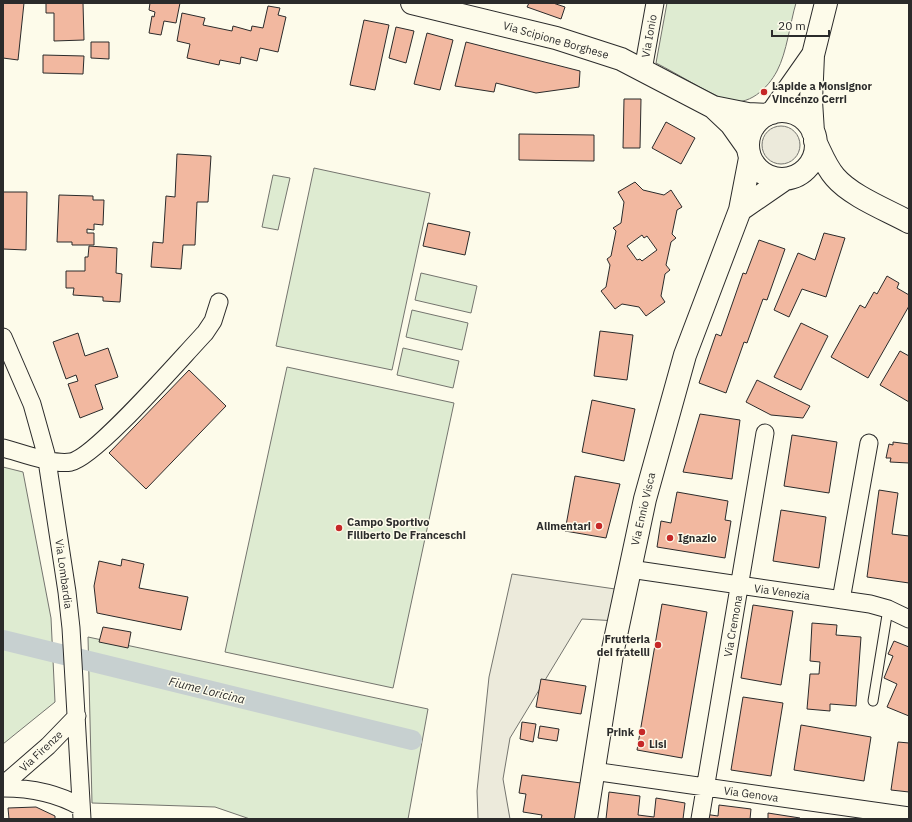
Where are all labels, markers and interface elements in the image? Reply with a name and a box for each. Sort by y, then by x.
scale bar [772,12,829,38]
street label: Via Ionio [638,13,660,59]
street label: Via Scipione Borghese [501,18,611,62]
text: 20 m [778,18,806,33]
place label: Lapide a Monsignor Vincenzo Cerri [772,79,873,106]
marker: Lapide a Monsignor Vincenzo Cerri [759,87,769,97]
street label: Via Ennio Visca [628,471,658,547]
place label: Campo Sportivo Filiberto De Franceschi [347,515,466,542]
place label: Alimentari [536,519,591,533]
marker: Alimentari [594,521,604,531]
marker: Campo Sportivo Filiberto De Franceschi [334,523,344,533]
place label: Ignazio [678,531,717,545]
marker: Ignazio [665,533,675,543]
street label: Via Lombardia [52,538,76,610]
street label: Via Venezia [753,581,811,603]
street label: Via Cremona [721,594,745,658]
place label: Frutteria dei fratelli [597,632,650,659]
marker: Frutteria dei fratelli [653,640,663,650]
water label: Fiume Loricina [167,673,247,707]
place label: Prink [606,725,635,739]
street label: Via Firenze [16,727,66,775]
marker: Prink [637,727,647,737]
place label: Lisi [649,737,667,751]
marker: Lisi [636,739,646,749]
street label: Via Genova [723,783,779,805]

